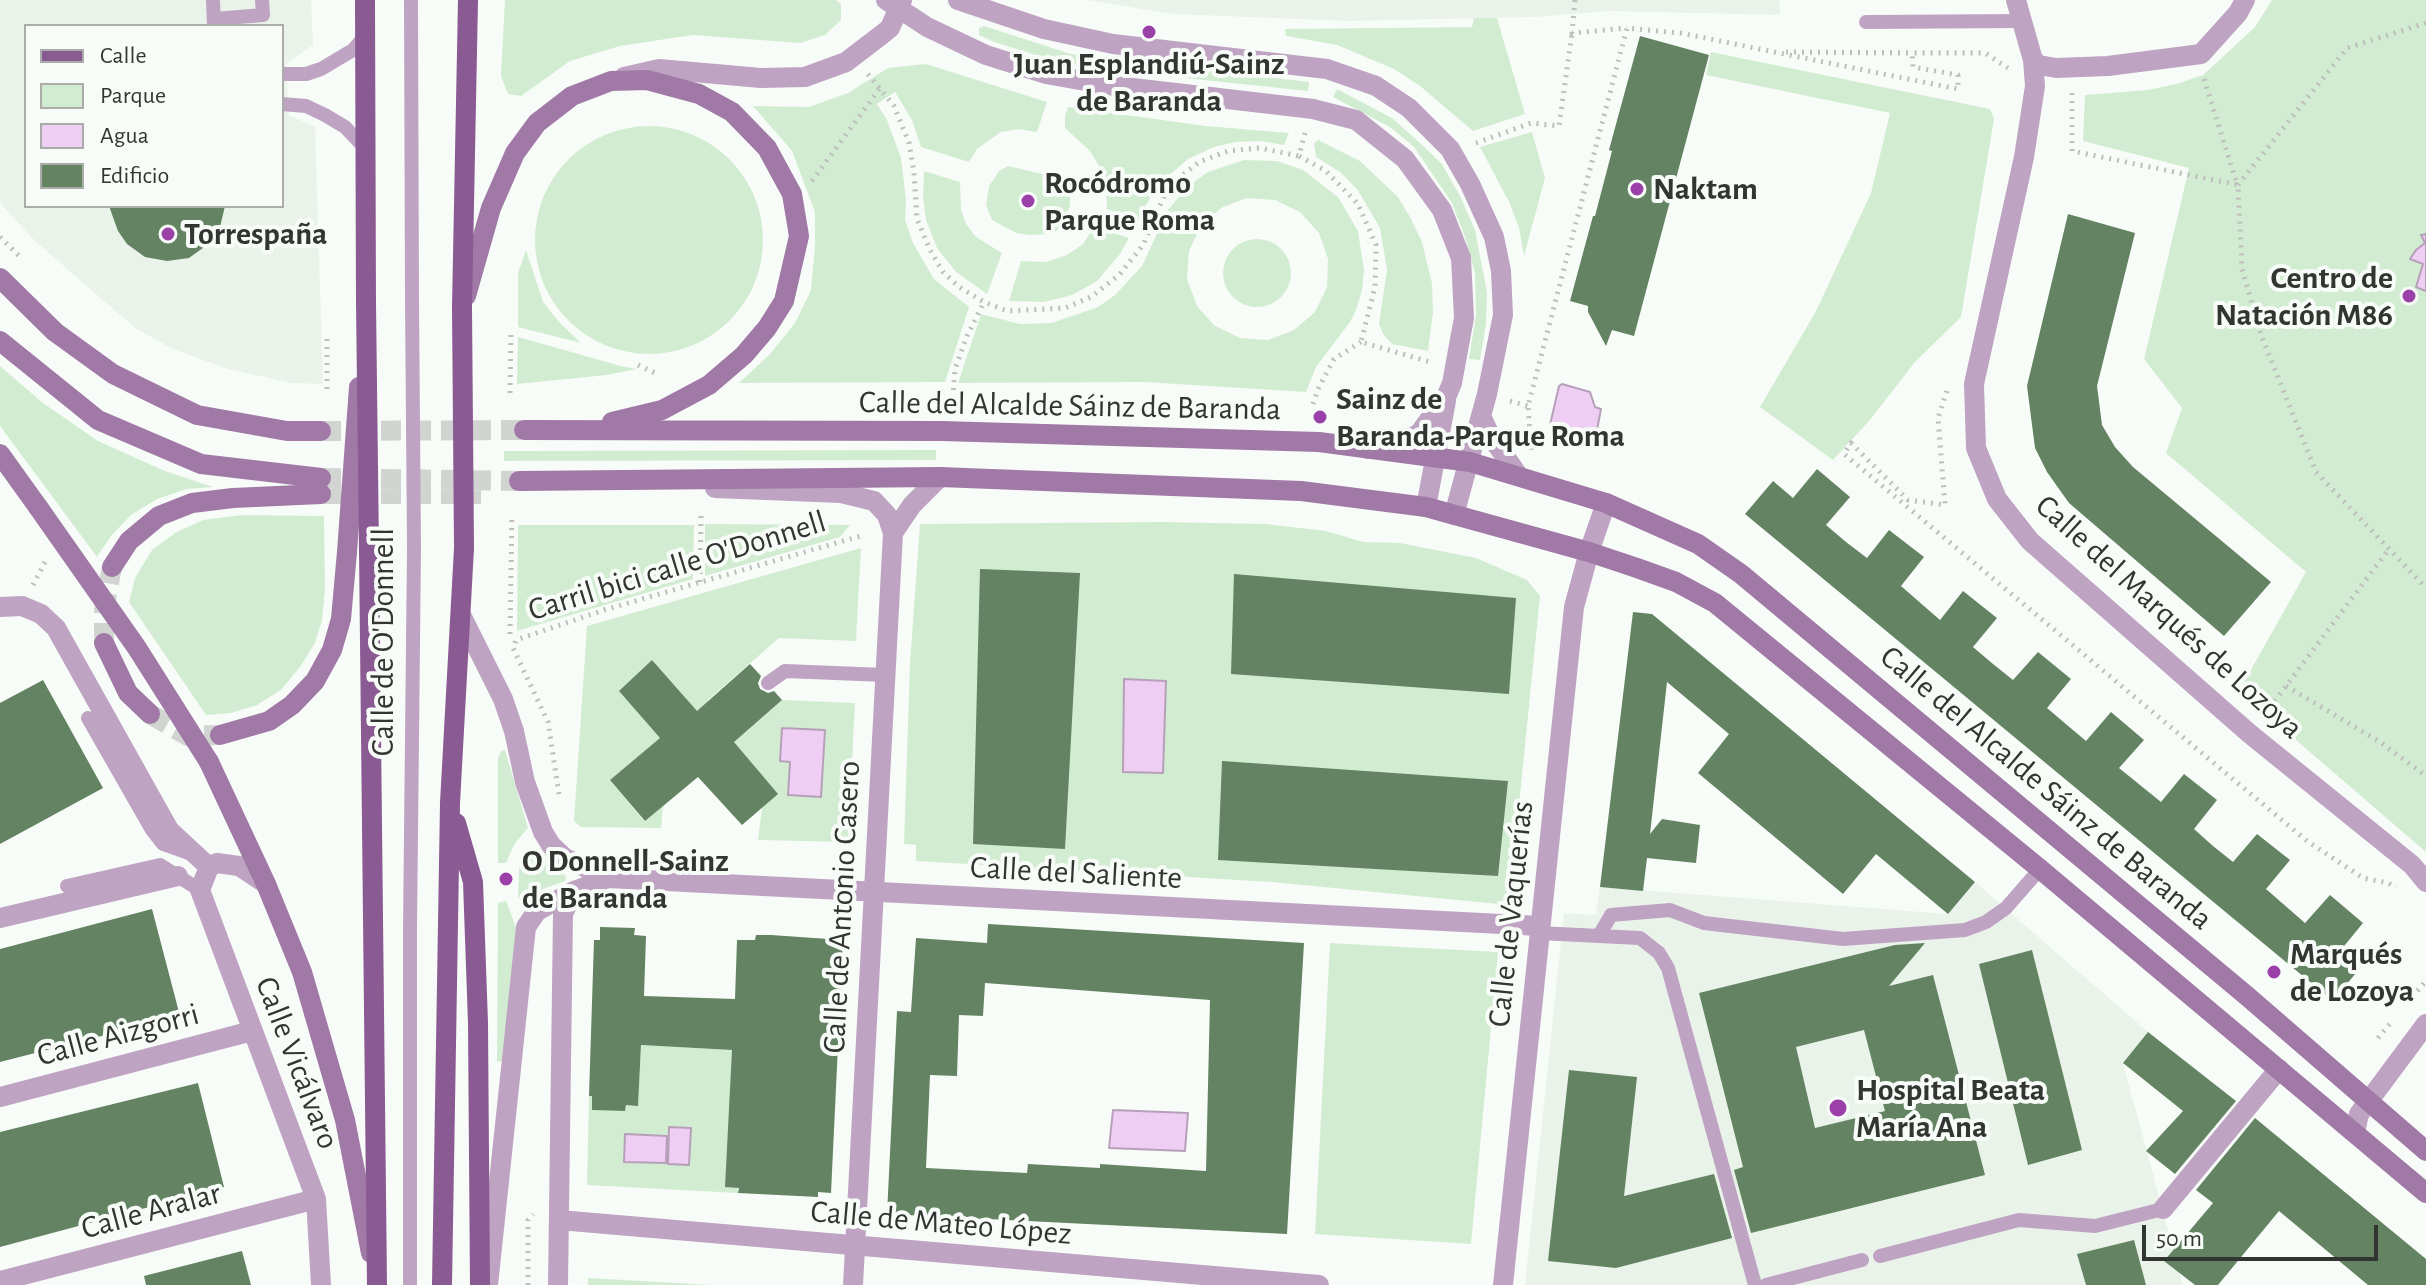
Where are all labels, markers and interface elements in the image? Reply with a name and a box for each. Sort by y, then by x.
marker: Juan Esplandiú-Sainz de Baranda [1140,23,1158,41]
legend [24,24,284,208]
text: Calle [100,44,147,68]
place label: Juan Esplandiú-Sainz de Baranda [1013,45,1285,120]
text: Parque [100,84,166,108]
text: Agua [100,124,149,148]
text: Edificio [100,164,169,188]
place label: Rocódromo Parque Roma [1044,164,1215,239]
place label: Naktam [1653,170,1758,208]
marker: Naktam [1628,180,1646,198]
marker: Rocódromo Parque Roma [1019,192,1037,210]
place label: Torrespaña [184,215,327,253]
marker: Torrespaña [159,225,177,243]
place label: Centro de Natación M86 [2215,259,2393,334]
marker: Centro de Natación M86 [2400,287,2418,305]
place label: Sainz de Baranda-Parque Roma [1336,380,1625,455]
street label: Calle del Alcalde Sáinz de Baranda [859,383,1281,429]
marker: Sainz de Baranda-Parque Roma [1311,408,1329,426]
street label: Calle del Marqués de Lozoya [2027,487,2311,747]
street label: Carril bici calle O'Donnell [523,502,831,630]
street label: Calle de O'Donnell [364,528,402,756]
street label: Calle del Alcalde Sáinz de Baranda [1872,638,2220,938]
street label: Calle de Antonio Casero [815,760,869,1054]
street label: Calle de Vaquerías [1480,799,1542,1029]
place label: O Donnell-Sainz de Baranda [522,842,729,917]
street label: Calle del Saliente [969,848,1183,898]
marker: O Donnell-Sainz de Baranda [497,870,515,888]
place label: Marqués de Lozoya [2290,935,2414,1010]
marker: Marqués de Lozoya [2265,963,2283,981]
street label: Calle Vicálvaro [247,972,347,1154]
street label: Calle Aizgorri [33,995,203,1075]
place label: Hospital Beata María Ana [1856,1071,2045,1146]
marker: Hospital Beata María Ana [1827,1097,1849,1119]
street label: Calle Aralar [77,1174,225,1248]
street label: Calle de Mateo López [809,1192,1073,1254]
scale bar [2146,1209,2382,1259]
text: 50 m [2156,1227,2202,1251]

